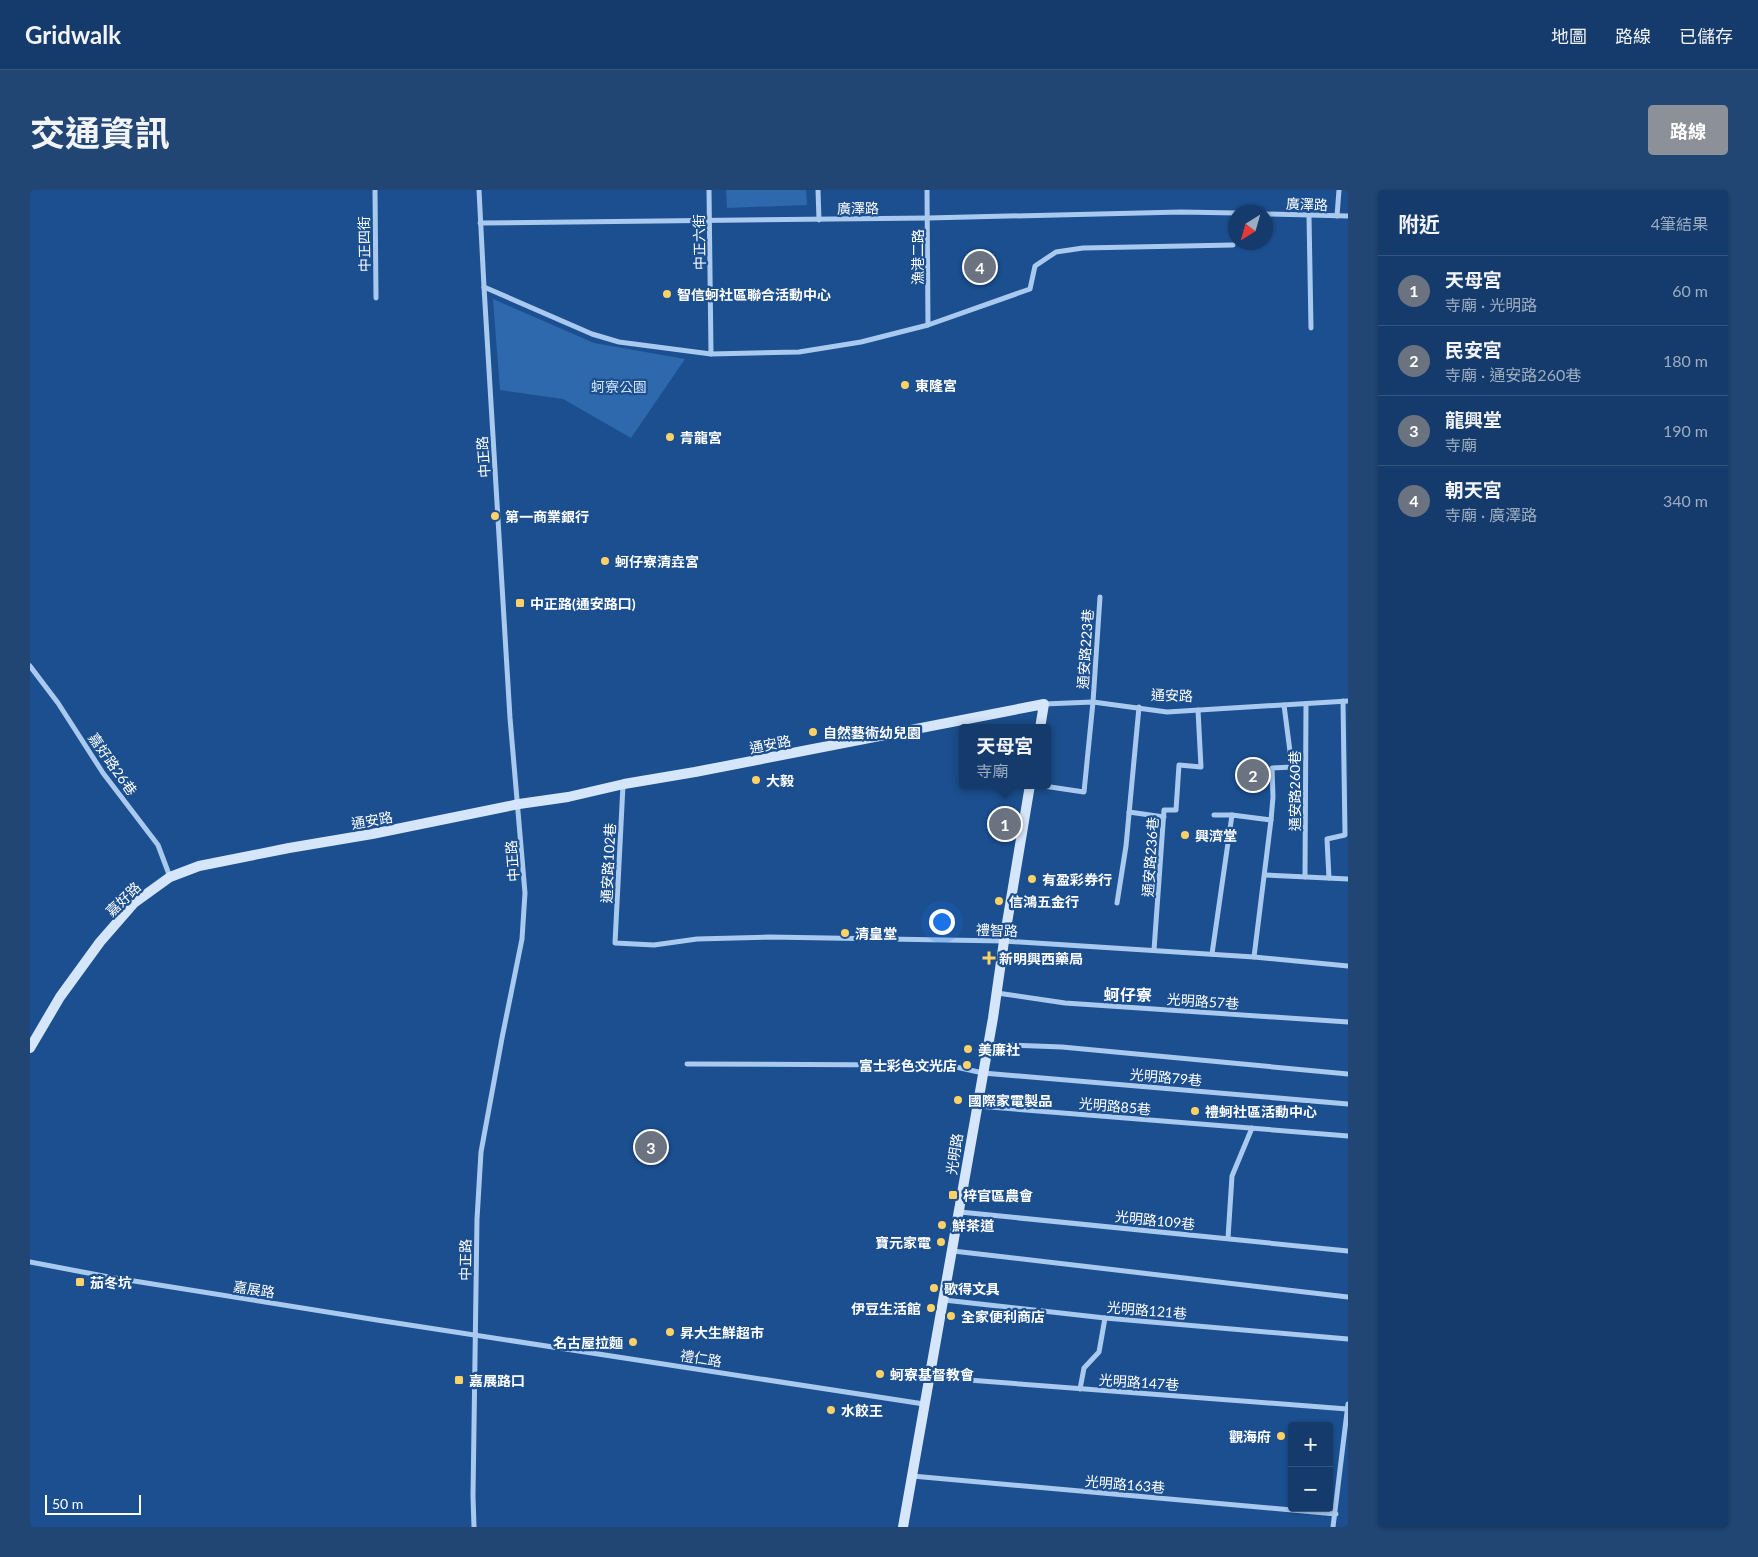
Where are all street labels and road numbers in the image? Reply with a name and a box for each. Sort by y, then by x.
street label: 廣澤路 [1286,195,1328,213]
street label: 廣澤路 [837,199,879,217]
street label: 中正六街 [690,214,708,270]
street label: 中正四街 [355,216,373,272]
street label: 漁港二路 [909,229,926,285]
street label: 中正路 [473,435,493,479]
street label: 通安路223巷 [1074,608,1096,690]
street label: 通安路 [1151,686,1193,704]
street label: 嘉好路26巷 [85,730,141,798]
street label: 通安路 [748,732,792,756]
street label: 通安路260巷 [1286,751,1303,831]
street label: 通安路 [350,808,394,832]
street label: 通安路236巷 [1139,816,1161,898]
street label: 通安路102巷 [597,822,619,904]
street label: 中正路 [502,839,522,883]
street label: 嘉好路 [102,878,144,920]
street label: 禮智路 [976,921,1018,939]
street label: 光明路57巷 [1166,990,1240,1012]
street label: 光明路79巷 [1129,1065,1203,1089]
street label: 光明路85巷 [1078,1094,1152,1118]
street label: 光明路 [942,1132,966,1176]
street label: 光明路109巷 [1114,1207,1196,1233]
street label: 中正路 [456,1239,474,1281]
street label: 嘉展路 [232,1277,276,1301]
street label: 光明路121巷 [1106,1298,1188,1322]
street label: 禮仁路 [679,1346,723,1370]
street label: 光明路147巷 [1098,1371,1180,1393]
street label: 光明路163巷 [1084,1472,1166,1496]

